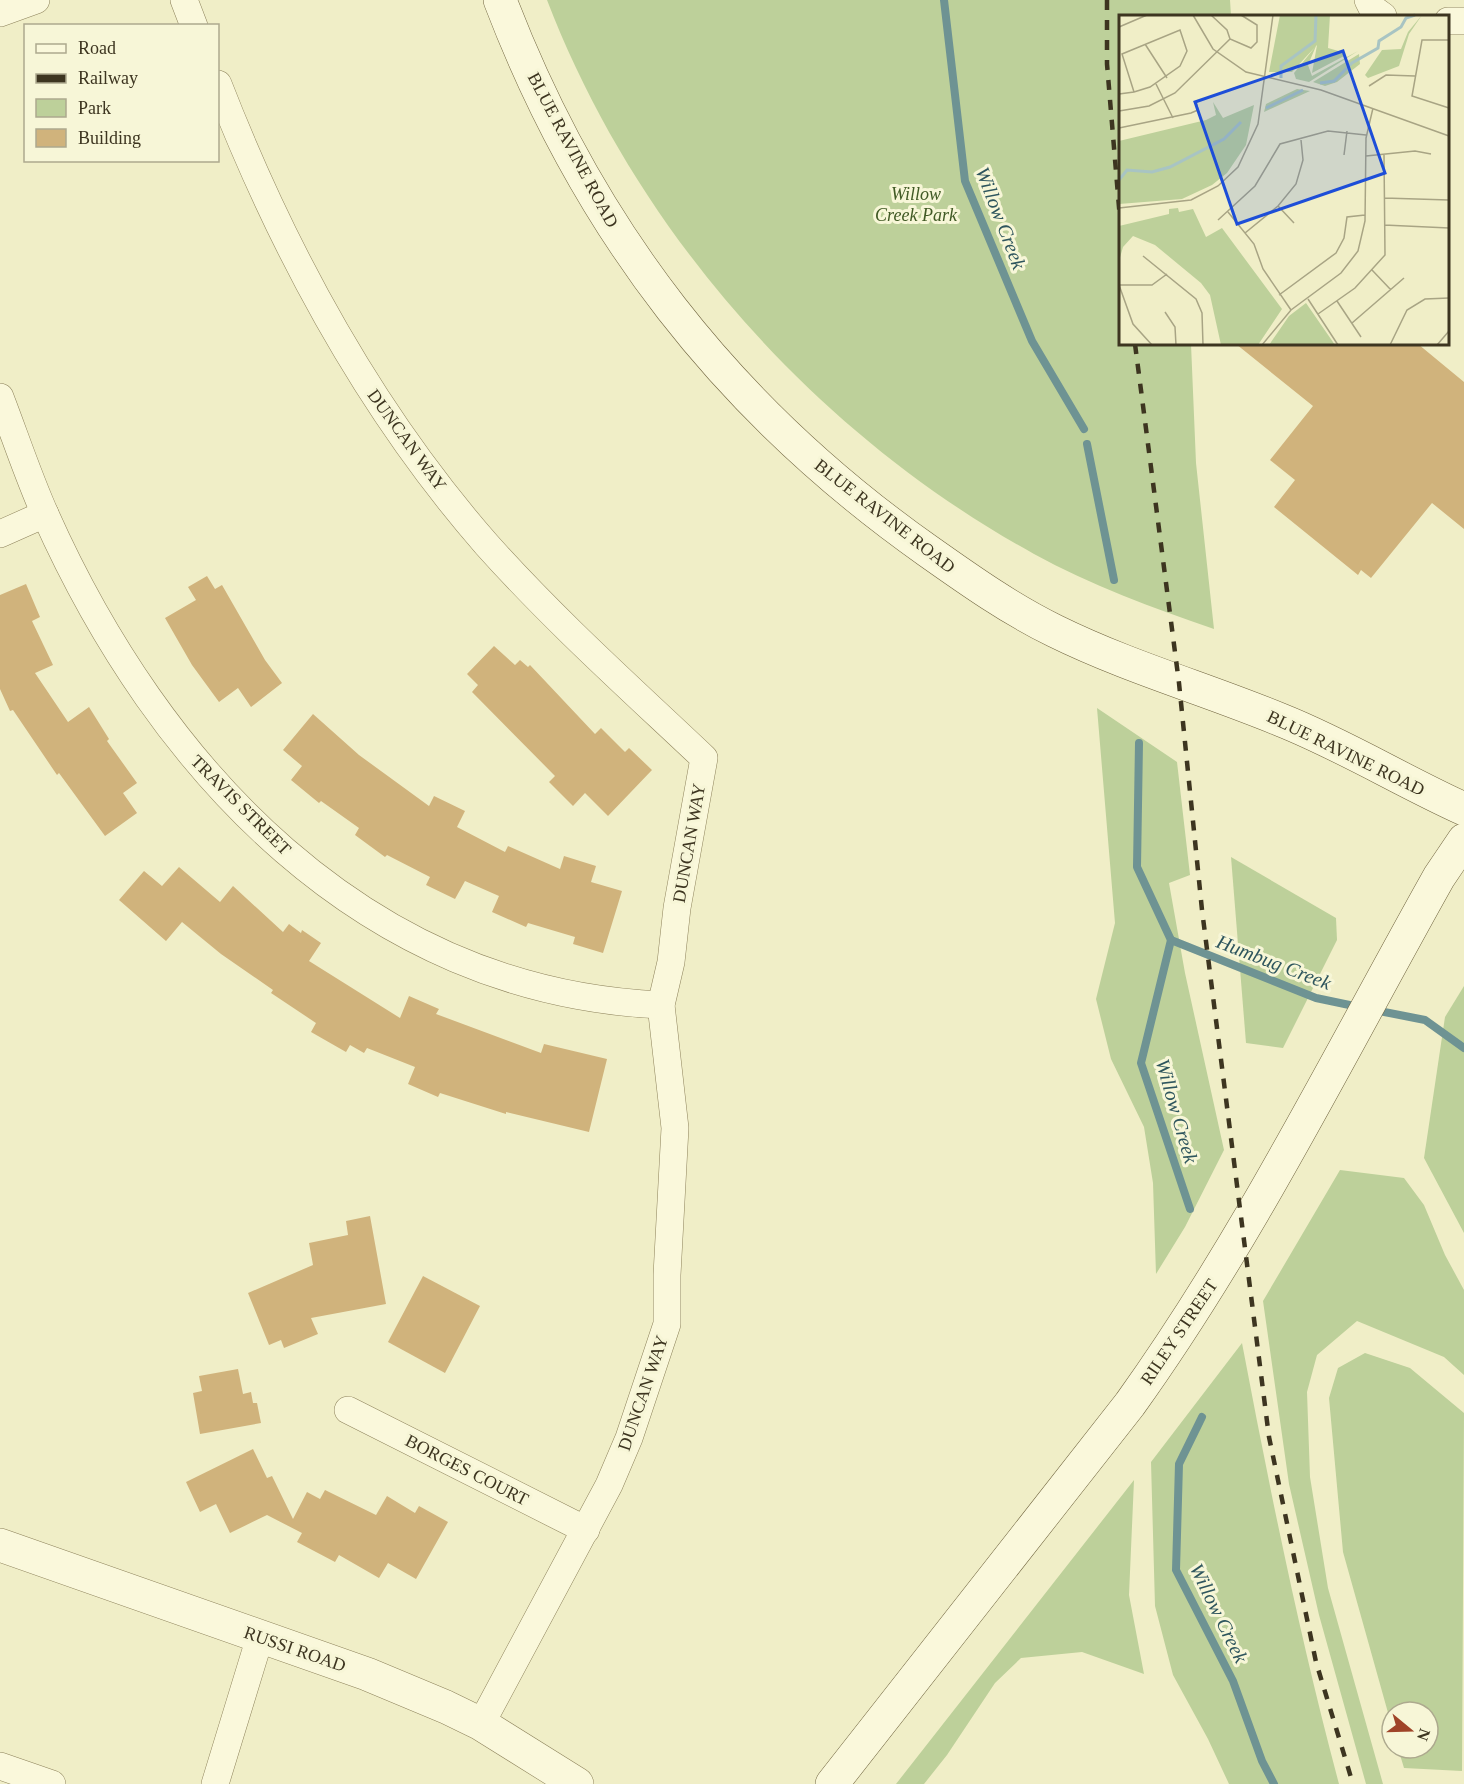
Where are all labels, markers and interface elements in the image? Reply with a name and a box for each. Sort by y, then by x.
inset map [1119,15,1449,345]
legend [24,24,219,162]
text: Road [78,38,116,58]
text: Railway [78,68,138,88]
street label: BLUE RAVINE ROAD [524,69,622,231]
text: Park [78,98,111,118]
text: Building [78,128,141,148]
water label: Willow Creek [971,164,1031,273]
park label: Willow Creek Park [875,184,958,225]
street label: DUNCAN WAY [363,385,451,495]
street label: BLUE RAVINE ROAD [811,455,959,577]
street label: BLUE RAVINE ROAD [1264,706,1428,800]
street label: TRAVIS STREET [187,751,295,859]
street label: DUNCAN WAY [669,782,709,904]
water label: Humbug Creek [1212,930,1335,995]
water label: Willow Creek [1152,1056,1203,1167]
street label: RILEY STREET [1136,1275,1222,1389]
street label: DUNCAN WAY [614,1333,672,1453]
street label: BORGES COURT [402,1430,532,1510]
water label: Willow Creek [1186,1560,1253,1667]
street label: RUSSI ROAD [241,1622,349,1676]
north arrow [1380,1700,1440,1760]
text: N [1414,1726,1434,1743]

